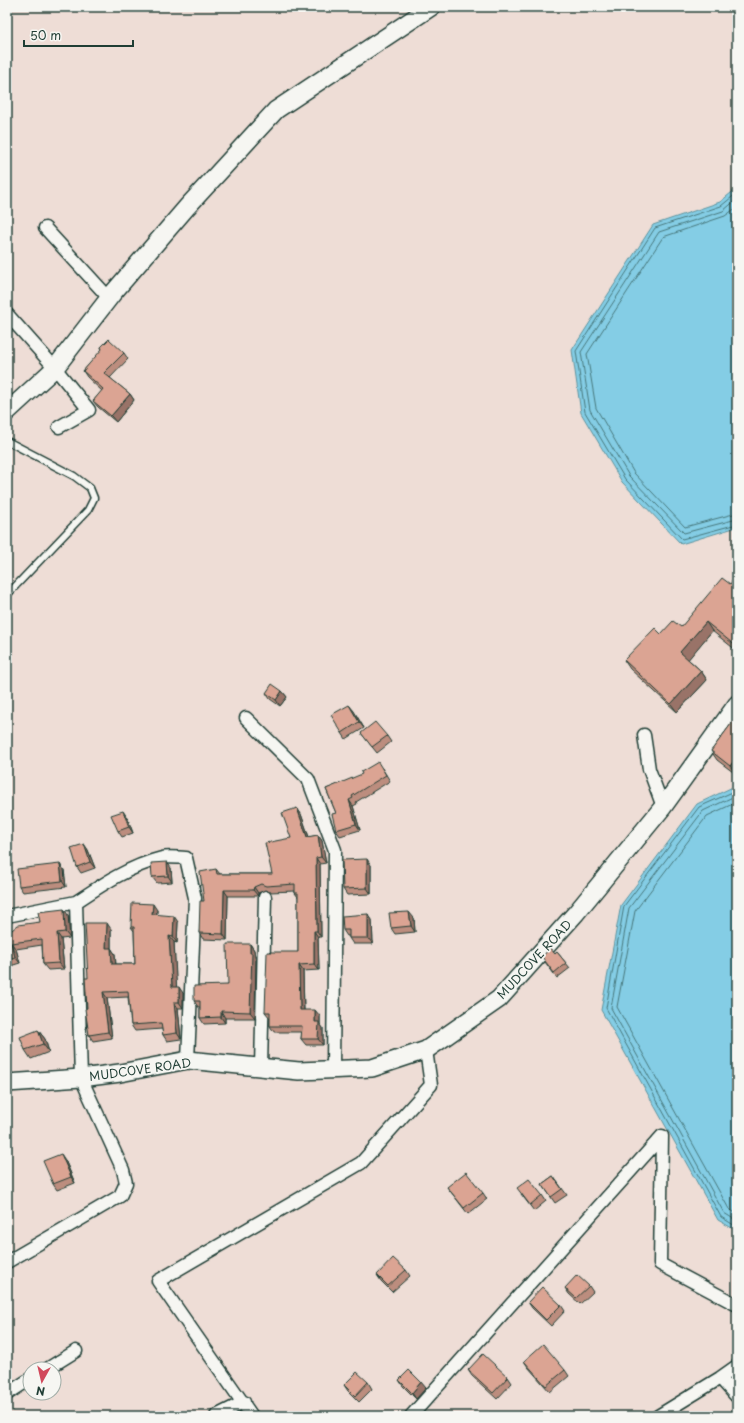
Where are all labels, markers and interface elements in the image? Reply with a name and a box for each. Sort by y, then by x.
scale bar [24,22,133,48]
text: 50 m [30,26,61,44]
street label: MUDCOVE ROAD [492,915,576,1003]
street label: MUDCOVE ROAD [88,1053,192,1085]
north arrow [22,1361,62,1401]
text: N [35,1382,46,1400]

